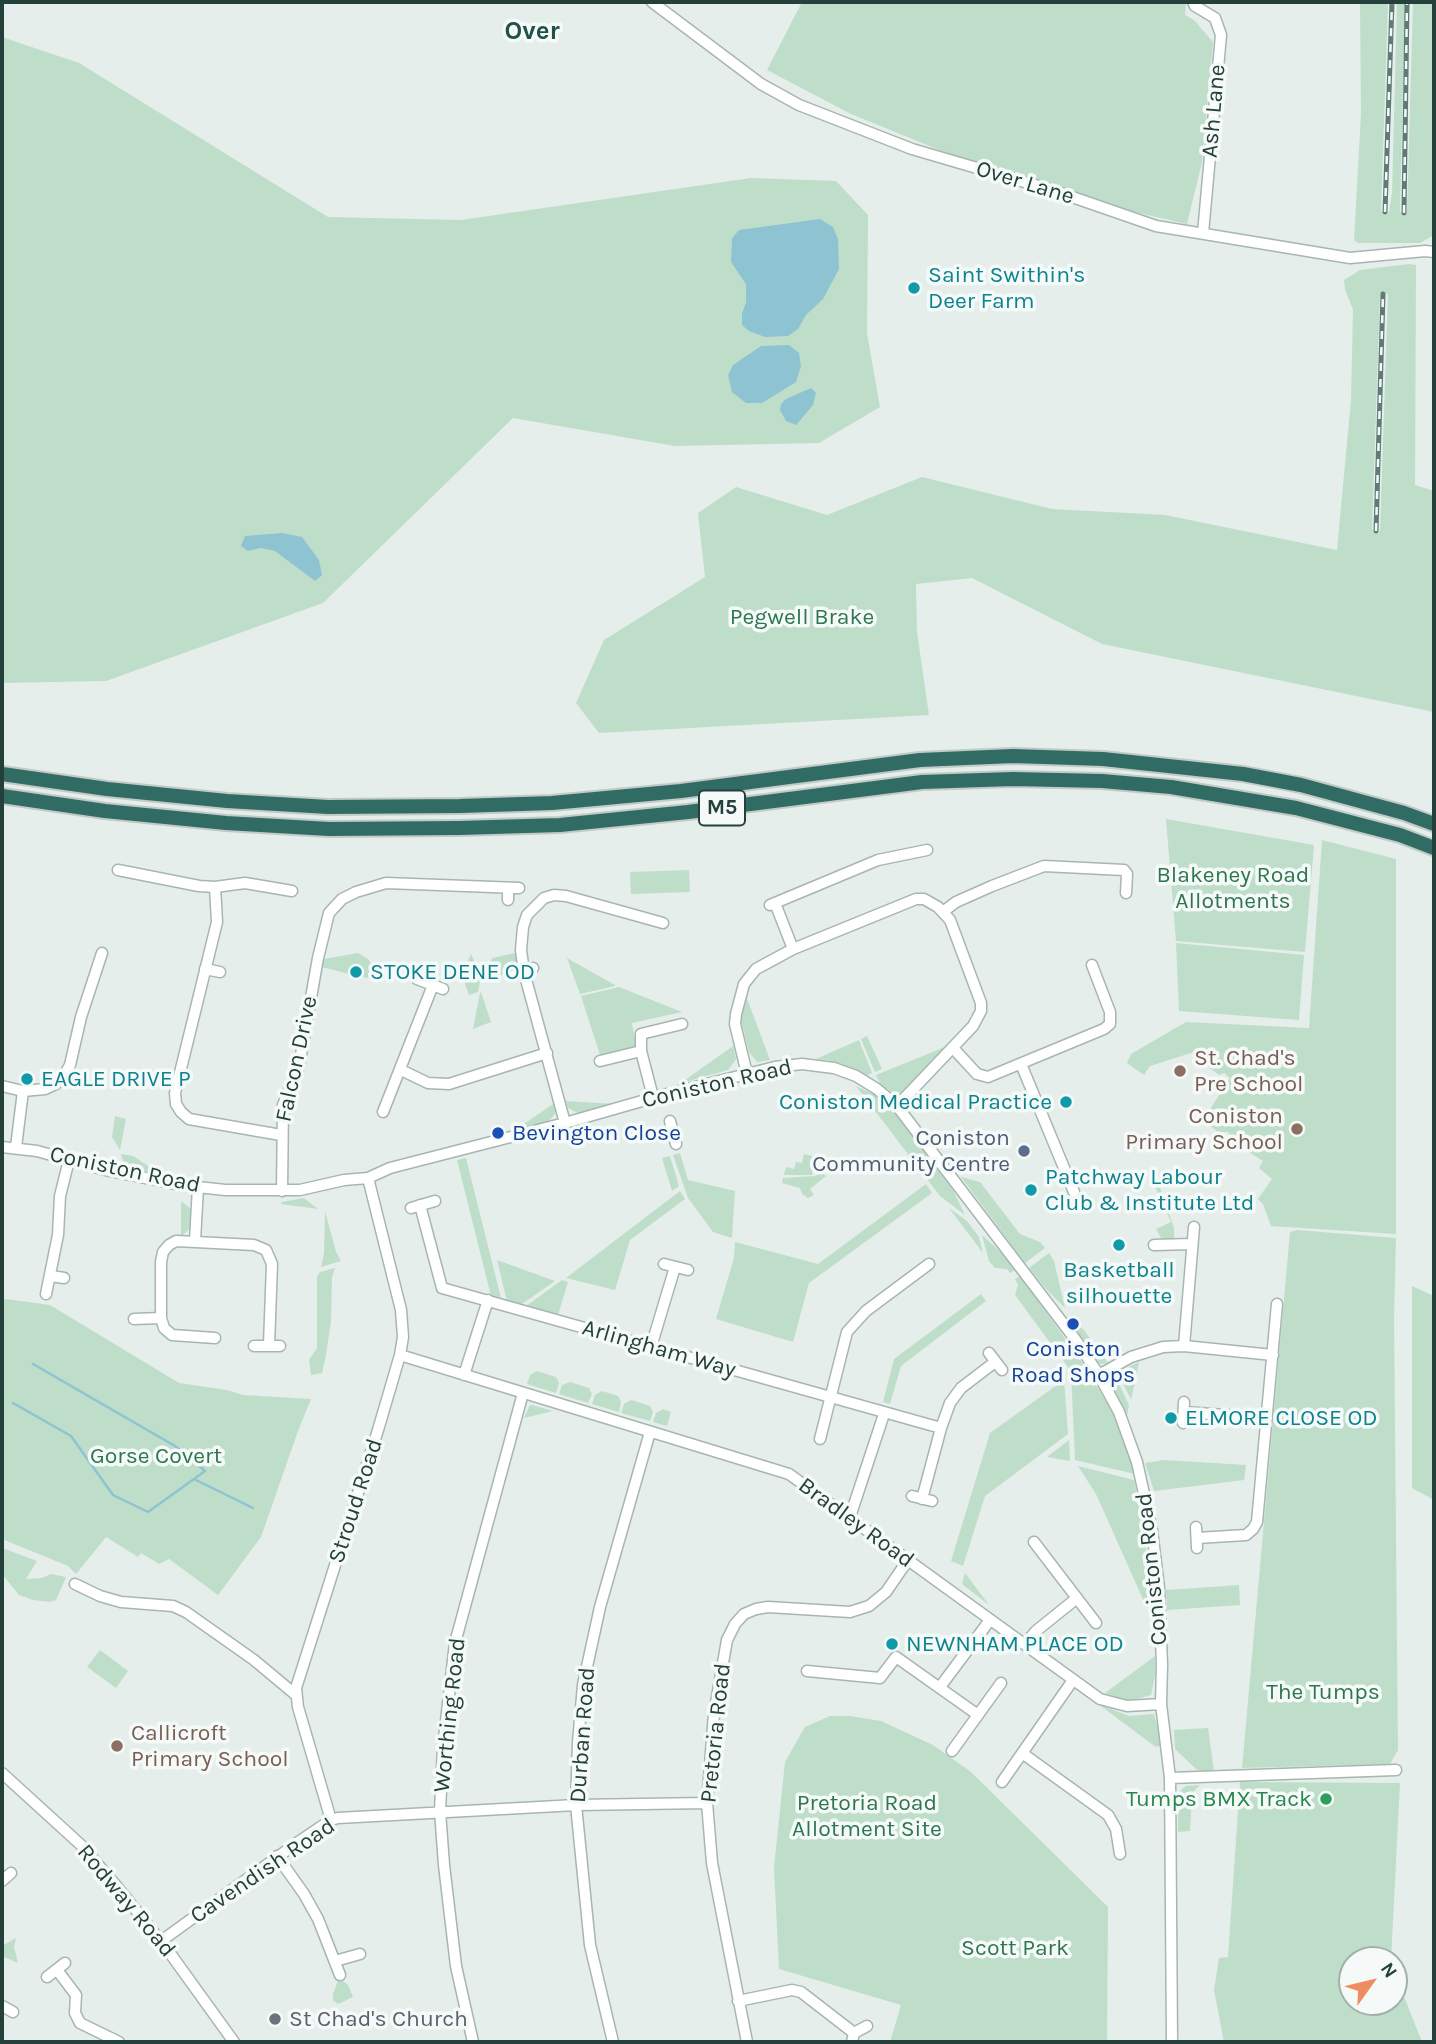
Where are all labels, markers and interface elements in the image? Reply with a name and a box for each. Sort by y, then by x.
district label: Over [504,16,560,48]
street label: Ash Lane [1196,63,1232,159]
street label: Over Lane [973,155,1077,211]
place label: Saint Swithin's Deer Farm [928,261,1085,315]
marker: Saint Swithin's Deer Farm [906,280,922,296]
park label: Pegwell Brake [730,603,874,631]
road number: M5 [699,790,745,826]
park label: Blakeney Road Allotments [1157,861,1309,915]
place label: STOKE DENE OD [370,958,535,986]
marker: STOKE DENE OD [348,964,364,980]
street label: Falcon Drive [270,993,324,1125]
place label: St. Chad's Pre School [1194,1044,1304,1098]
street label: Coniston Road [639,1053,795,1115]
marker: St. Chad's Pre School [1172,1063,1188,1079]
place label: EAGLE DRIVE P [41,1065,191,1093]
marker: EAGLE DRIVE P [19,1071,35,1087]
place label: Coniston Medical Practice [779,1088,1052,1116]
marker: Coniston Medical Practice [1058,1094,1074,1110]
place label: Coniston Primary School [1125,1102,1283,1156]
place label: Bevington Close [512,1119,681,1147]
marker: Coniston Primary School [1289,1121,1305,1137]
place label: Coniston Community Centre [812,1124,1010,1178]
marker: Bevington Close [490,1125,506,1141]
street label: Coniston Road [47,1141,203,1199]
marker: Coniston Community Centre [1016,1143,1032,1159]
place label: Patchway Labour Club & Institute Ltd [1045,1163,1254,1217]
marker: Patchway Labour Club & Institute Ltd [1023,1182,1039,1198]
marker: Basketball silhouette [1111,1237,1127,1253]
place label: Basketball silhouette [1063,1256,1175,1310]
street label: Arlingham Way [579,1314,739,1384]
marker: Coniston Road Shops [1065,1316,1081,1332]
place label: Coniston Road Shops [1011,1335,1135,1389]
place label: ELMORE CLOSE OD [1185,1404,1377,1432]
marker: ELMORE CLOSE OD [1163,1410,1179,1426]
street label: Stroud Road [323,1435,389,1567]
park label: Gorse Covert [90,1442,222,1470]
street label: Bradley Road [793,1472,919,1574]
street label: Coniston Road [1130,1491,1174,1647]
place label: NEWNHAM PLACE OD [906,1630,1124,1658]
street label: Worthing Road [428,1636,472,1794]
marker: NEWNHAM PLACE OD [884,1636,900,1652]
street label: Pretoria Road [695,1662,737,1804]
street label: Durban Road [564,1666,602,1804]
park label: The Tumps [1266,1678,1380,1706]
place label: Callicroft Primary School [131,1719,289,1773]
marker: Callicroft Primary School [109,1738,125,1754]
place label: Tumps BMX Track [1126,1785,1312,1813]
park label: Pretoria Road Allotment Site [792,1789,942,1843]
marker: Tumps BMX Track [1318,1791,1334,1807]
street label: Cavendish Road [185,1812,341,1930]
street label: Rodway Road [71,1839,181,1963]
park label: Scott Park [961,1934,1069,1962]
north arrow [1338,1946,1408,2016]
text: N [1376,1959,1402,1982]
place label: St Chad's Church [289,2005,468,2033]
marker: St Chad's Church [267,2011,283,2027]

